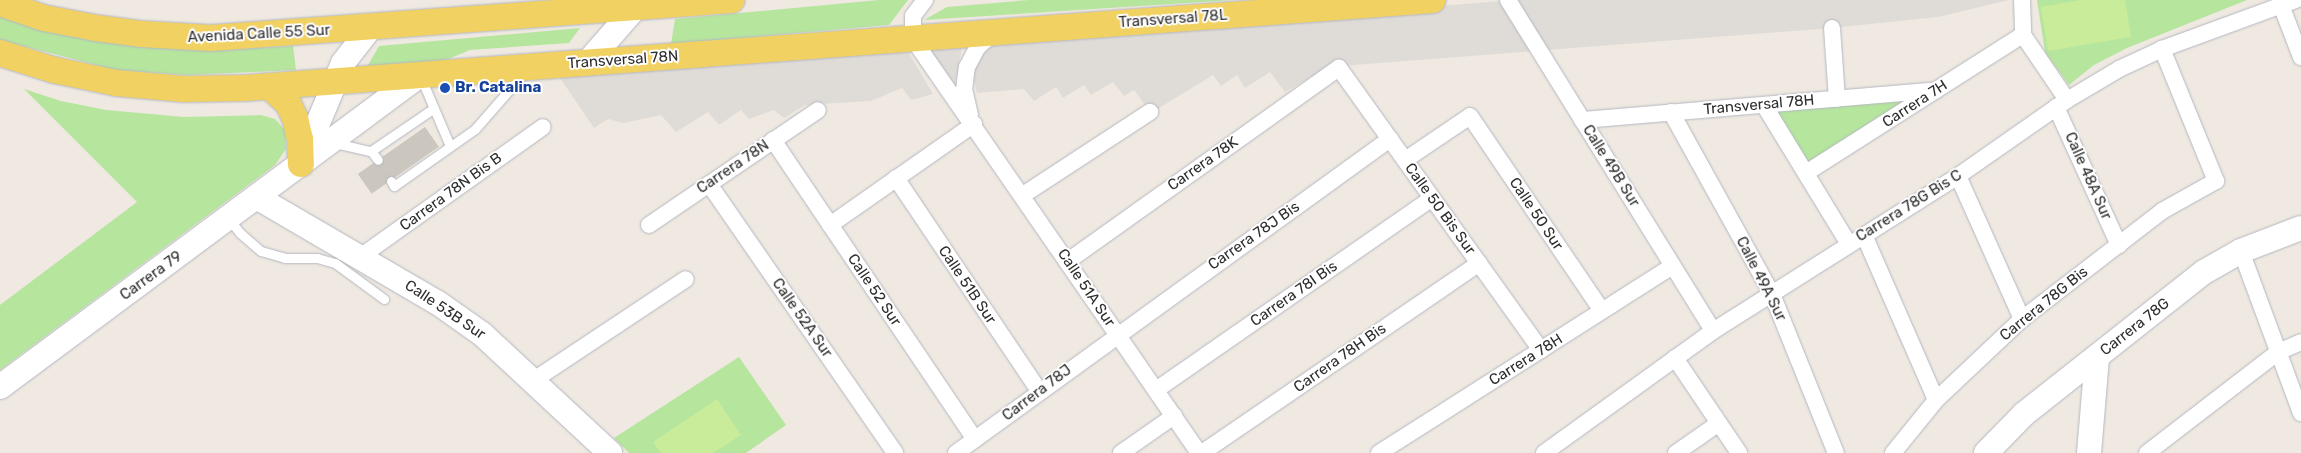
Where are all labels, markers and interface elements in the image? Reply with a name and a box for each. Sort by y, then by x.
street label: Transversal 78L [1118,6,1228,32]
street label: Avenida Calle 55 Sur [187,21,331,47]
street label: Transversal 78N [567,47,679,73]
street label: Carrera 7H [1879,76,1951,132]
place label: Br. Catalina [455,79,541,97]
marker: Br. Catalina [439,82,451,94]
street label: Transversal 78H [1703,91,1815,119]
street label: Calle 49B Sur [1579,122,1643,210]
street label: Calle 48A Sur [2061,129,2115,223]
street label: Carrera 78K [1164,133,1242,195]
street label: Carrera 78N [694,136,772,198]
street label: Carrera 78N Bis B [396,149,506,235]
street label: Calle 50 Bis Sur [1401,160,1479,258]
street label: Carrera 78G Bis C [1853,166,1965,246]
street label: Calle 50 Sur [1505,174,1567,254]
street label: Carrera 78J Bis [1205,198,1303,274]
street label: Calle 49A Sur [1732,234,1790,324]
street label: Calle 51B Sur [934,242,1000,328]
street label: Calle 51A Sur [1053,245,1119,331]
street label: Carrera 79 [117,248,185,304]
street label: Calle 52 Sur [843,251,905,329]
street label: Carrera 78I Bis [1247,257,1341,331]
street label: Carrera 78G Bis [1996,263,2092,345]
street label: Calle 52A Sur [768,275,836,361]
street label: Calle 53B Sur [401,276,489,344]
street label: Carrera 78G [2097,294,2173,360]
street label: Carrera 78H Bis [1290,320,1390,396]
street label: Carrera 78H [1486,330,1566,390]
street label: Carrera 78J [999,361,1075,425]

